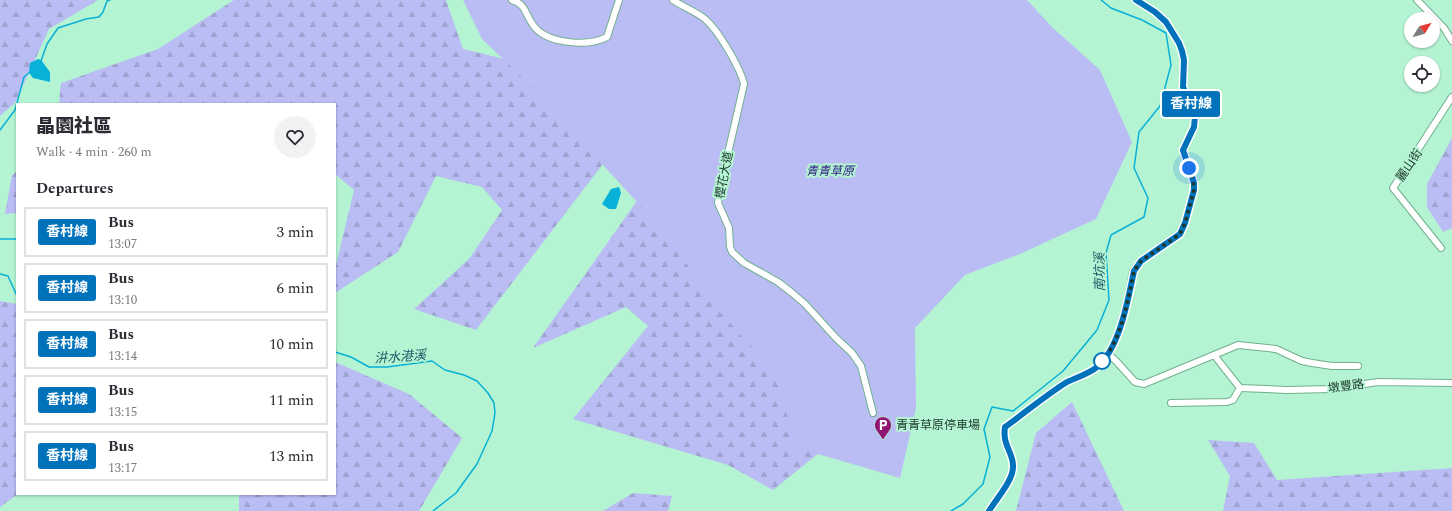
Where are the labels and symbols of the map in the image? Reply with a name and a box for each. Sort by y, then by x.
north arrow [1404,12,1440,48]
line badge: 香村線 [1168,91,1214,117]
street label: 麗山街 [1391,145,1427,186]
street label: 櫻花大道 [711,150,738,200]
your location [1179,158,1199,178]
park label: 青青草原 [806,162,856,181]
water label: 南坑溪 [1090,250,1110,292]
water label: 汫水港溪 [373,345,429,369]
unlabelled marker [1093,352,1111,370]
street label: 墩豐路 [1327,375,1365,398]
parking icon: 青青草原停車場 [873,415,893,440]
place label: 青青草原停車場 [896,416,980,435]

